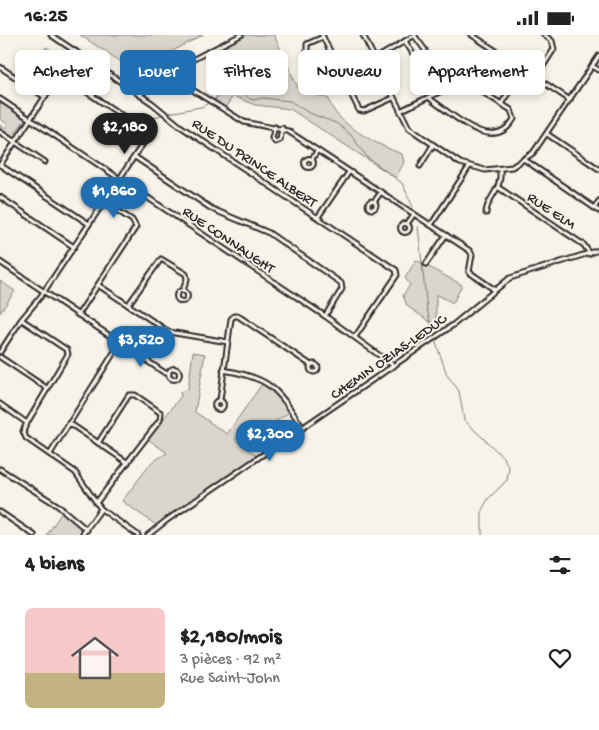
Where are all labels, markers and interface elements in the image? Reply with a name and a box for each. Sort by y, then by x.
text: 16:25 [25,6,68,29]
chip: Acheter [15,50,110,95]
chip: Louer [120,50,196,95]
chip: Filtres [206,50,288,95]
chip: Nouveau [298,50,400,95]
chip: Appartement [410,50,545,95]
pin: $2,180 [84,113,166,155]
street label: RUE DU PRINCE ALBERT [188,115,321,213]
text: $2,180 [103,119,147,138]
pin: $1,860 [73,177,155,219]
text: $1,860 [92,183,136,202]
street label: RUE ELM [523,189,579,235]
street label: RUE CONNAUGHT [178,203,278,279]
street label: CHEMIN OZIAS-LEDUC [328,310,451,404]
pin: $3,520 [100,325,182,368]
text: $3,520 [118,332,164,351]
pin: $2,300 [229,419,311,462]
text: $2,300 [247,426,293,445]
icon: filters [546,551,574,579]
text: 4 biens [25,553,84,578]
text: $2,180/mois [180,626,281,651]
icon: home [65,628,125,688]
icon: heart [546,644,574,672]
text: 3 pièces · 92 m² [180,651,281,670]
text: Rue Saint-John [180,670,280,689]

